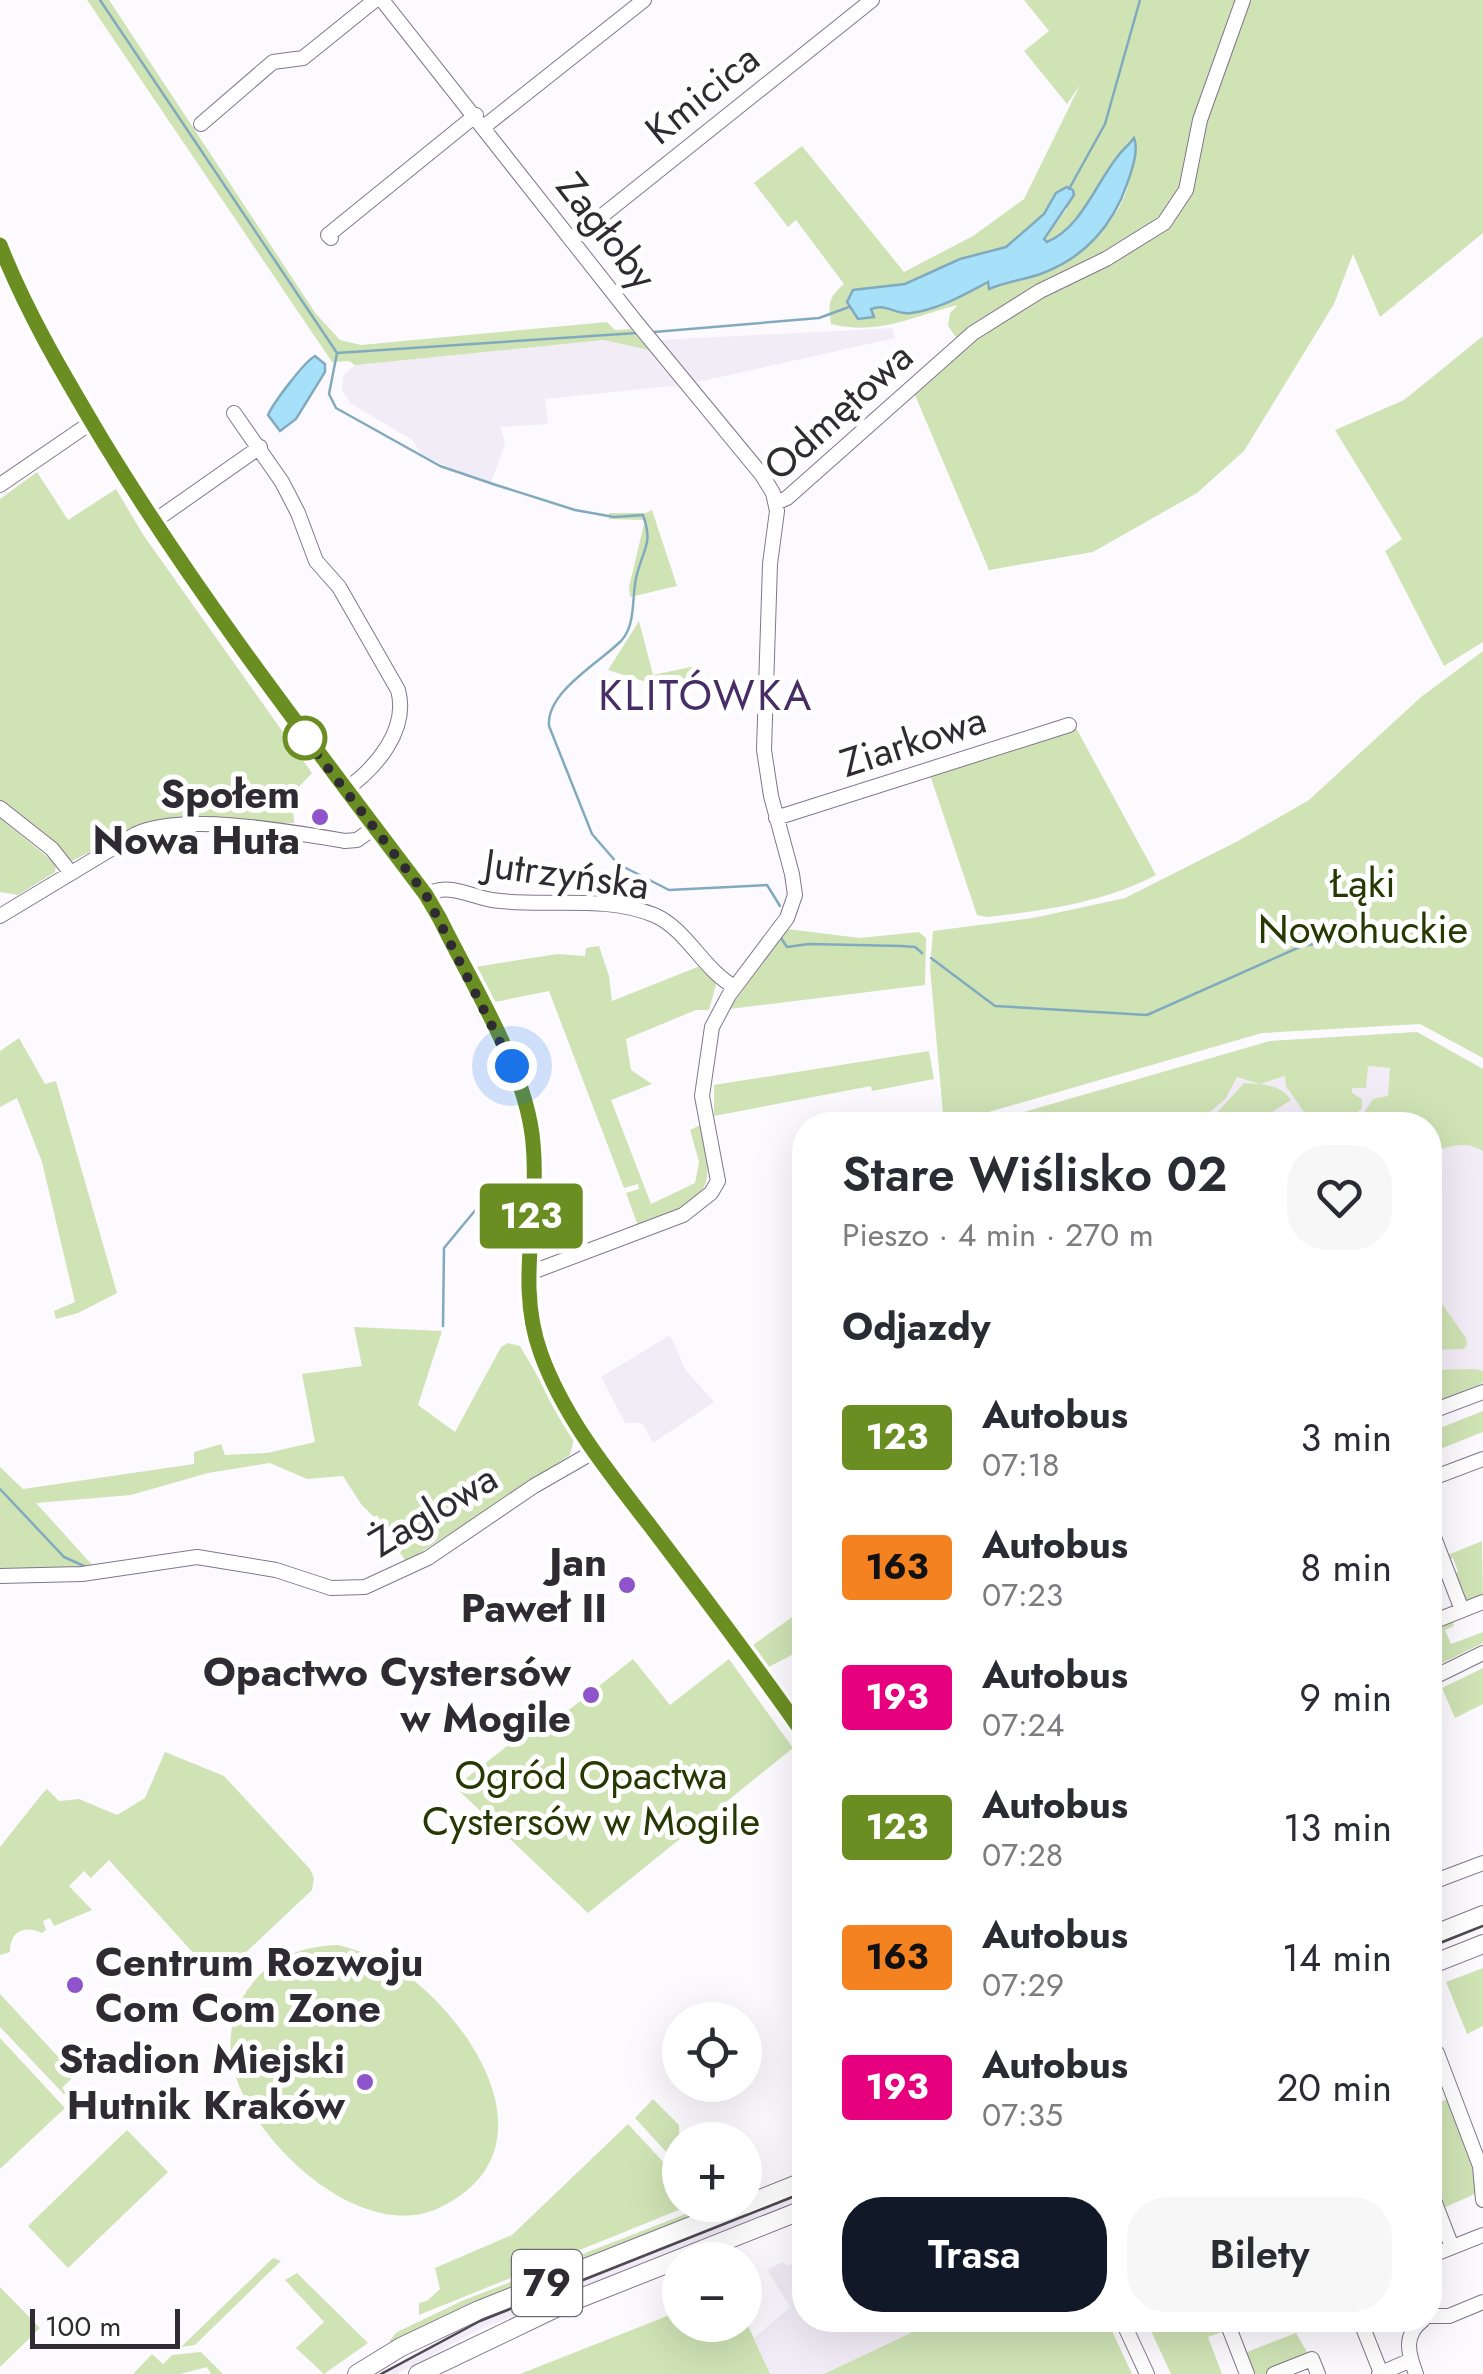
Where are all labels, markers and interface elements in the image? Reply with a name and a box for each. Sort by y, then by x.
street label: Kmicica [632,30,772,158]
street label: Zagłoby [543,160,672,302]
street label: Odmętowa [750,328,926,494]
district label: KLITÓWKA [598,665,814,726]
street label: Ziarkowa [833,690,993,792]
unlabelled marker [284,717,326,759]
place label: Społem Nowa Huta [93,765,300,869]
marker: Społem Nowa Huta [309,806,331,828]
street label: Jutrzyńska [476,833,653,914]
park label: Łąki Nowohuckie [1258,854,1468,958]
your location [487,1041,537,1091]
text: Stare Wiślisko 02 [842,1140,1228,1209]
button: heart [1287,1145,1392,1250]
line badge: 123 [474,1184,588,1248]
text: 123 [500,1191,562,1241]
text: Pieszo · 4 min · 270 m [842,1212,1154,1258]
text: Odjazdy [842,1299,991,1354]
text: Autobus [982,1387,1128,1442]
text: 3 min [1300,1410,1392,1465]
text: 123 [866,1412,928,1462]
text: 07:18 [982,1442,1059,1488]
street label: Żaglowa [358,1449,508,1571]
text: Autobus [982,1517,1128,1572]
place label: Jan Paweł II [461,1533,607,1637]
text: 8 min [1300,1540,1392,1595]
text: 163 [866,1542,928,1592]
text: 07:23 [982,1572,1063,1618]
marker: Jan Paweł II [616,1574,638,1596]
place label: Opactwo Cystersów w Mogile [203,1643,572,1747]
text: Autobus [982,1647,1128,1702]
text: 9 min [1299,1670,1392,1725]
text: 193 [866,1672,928,1722]
marker: Opactwo Cystersów w Mogile [580,1684,602,1706]
text: 07:24 [982,1702,1064,1748]
park label: Ogród Opactwa Cystersów w Mogile [422,1746,760,1850]
text: Autobus [982,1777,1128,1832]
text: 13 min [1283,1800,1392,1855]
text: 123 [866,1802,928,1852]
text: 07:28 [982,1832,1063,1878]
text: Autobus [982,1907,1128,1962]
text: 14 min [1282,1930,1392,1985]
text: 163 [866,1932,928,1982]
place label: Centrum Rozwoju Com Com Zone [95,1933,424,2037]
text: 07:29 [982,1962,1064,2008]
marker: Centrum Rozwoju Com Com Zone [64,1974,86,1996]
map controls [662,2002,762,2342]
button: locate [662,2002,762,2102]
place label: Stadion Miejski Hutnik Kraków [59,2030,346,2134]
text: Autobus [982,2037,1128,2092]
text: 20 min [1277,2060,1392,2115]
text: 193 [866,2062,928,2112]
marker: Stadion Miejski Hutnik Kraków [354,2071,376,2093]
text: 07:35 [982,2092,1063,2138]
button: + [662,2122,762,2222]
button: Trasa [842,2197,1107,2312]
button: Bilety [1127,2197,1392,2312]
button: − [662,2242,762,2342]
road number: 79 [512,2250,582,2316]
scale bar [30,2304,180,2348]
text: 100 m [45,2306,121,2347]

